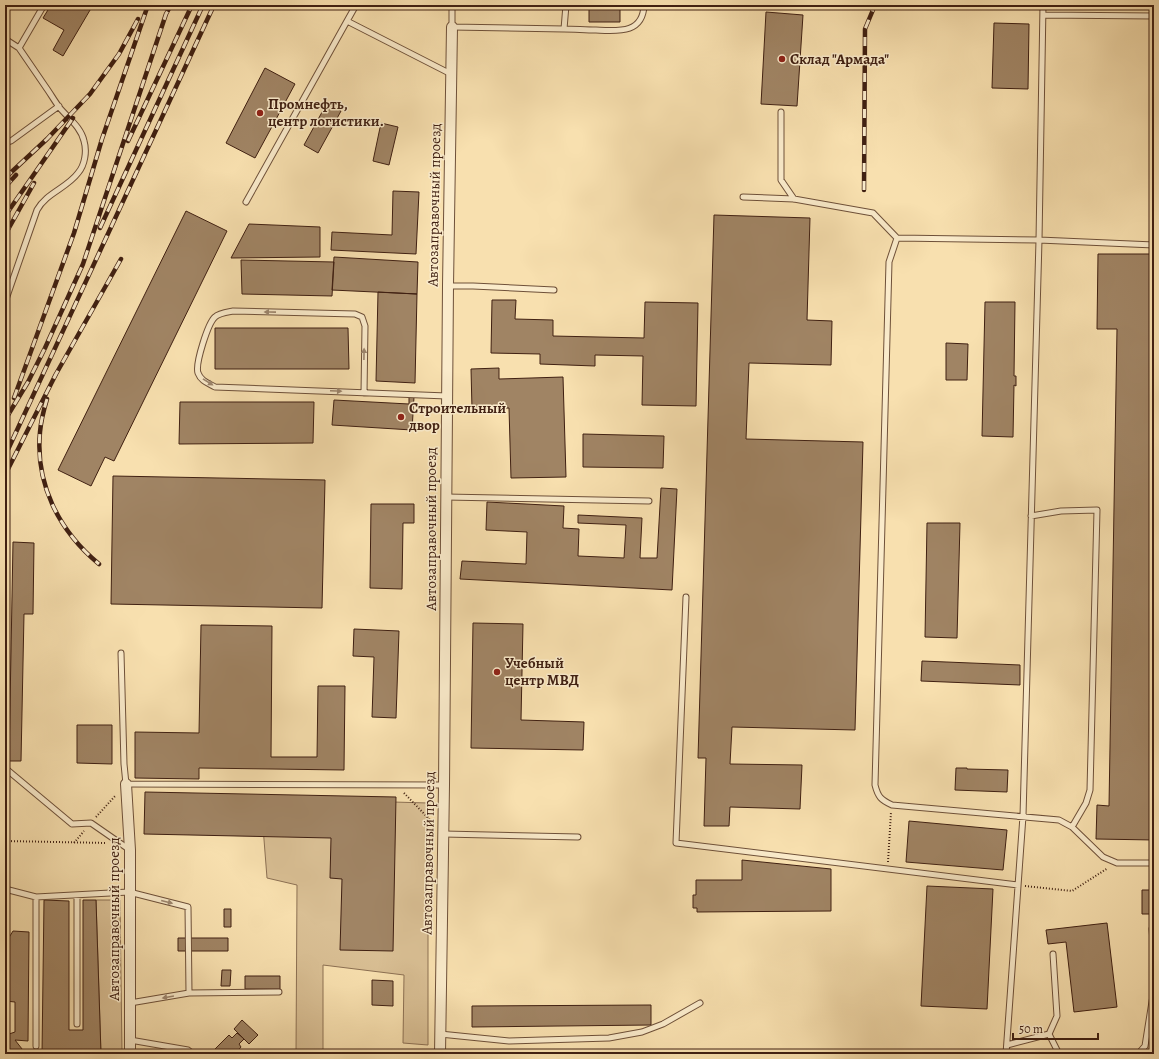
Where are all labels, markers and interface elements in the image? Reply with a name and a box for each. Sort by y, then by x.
place label: Склад "Армада" [790,49,889,69]
marker: Склад "Армада" [777,54,787,64]
place label: Промнефть, центр логистики. [268,94,384,131]
marker: Промнефть, центр логистики. [255,108,265,118]
street label: Автозаправочный проезд [423,123,445,288]
one-way arrow [264,308,276,315]
one-way arrow [361,348,368,360]
one-way arrow [202,379,214,386]
one-way arrow [330,388,342,395]
place label: Строительный двор [408,398,506,435]
marker: Строительный двор [396,412,406,422]
street label: Автозаправочный проезд [421,447,441,612]
place label: Учебный центр МВД [505,653,579,690]
marker: Учебный центр МВД [492,667,502,677]
street label: Автозаправочный проезд [417,771,439,936]
street label: Автозаправочный проезд [104,837,124,1002]
one-way arrow [161,899,173,905]
one-way arrow [162,994,174,1000]
scale bar [1013,1015,1098,1041]
text: 50 m [1019,1021,1043,1037]

